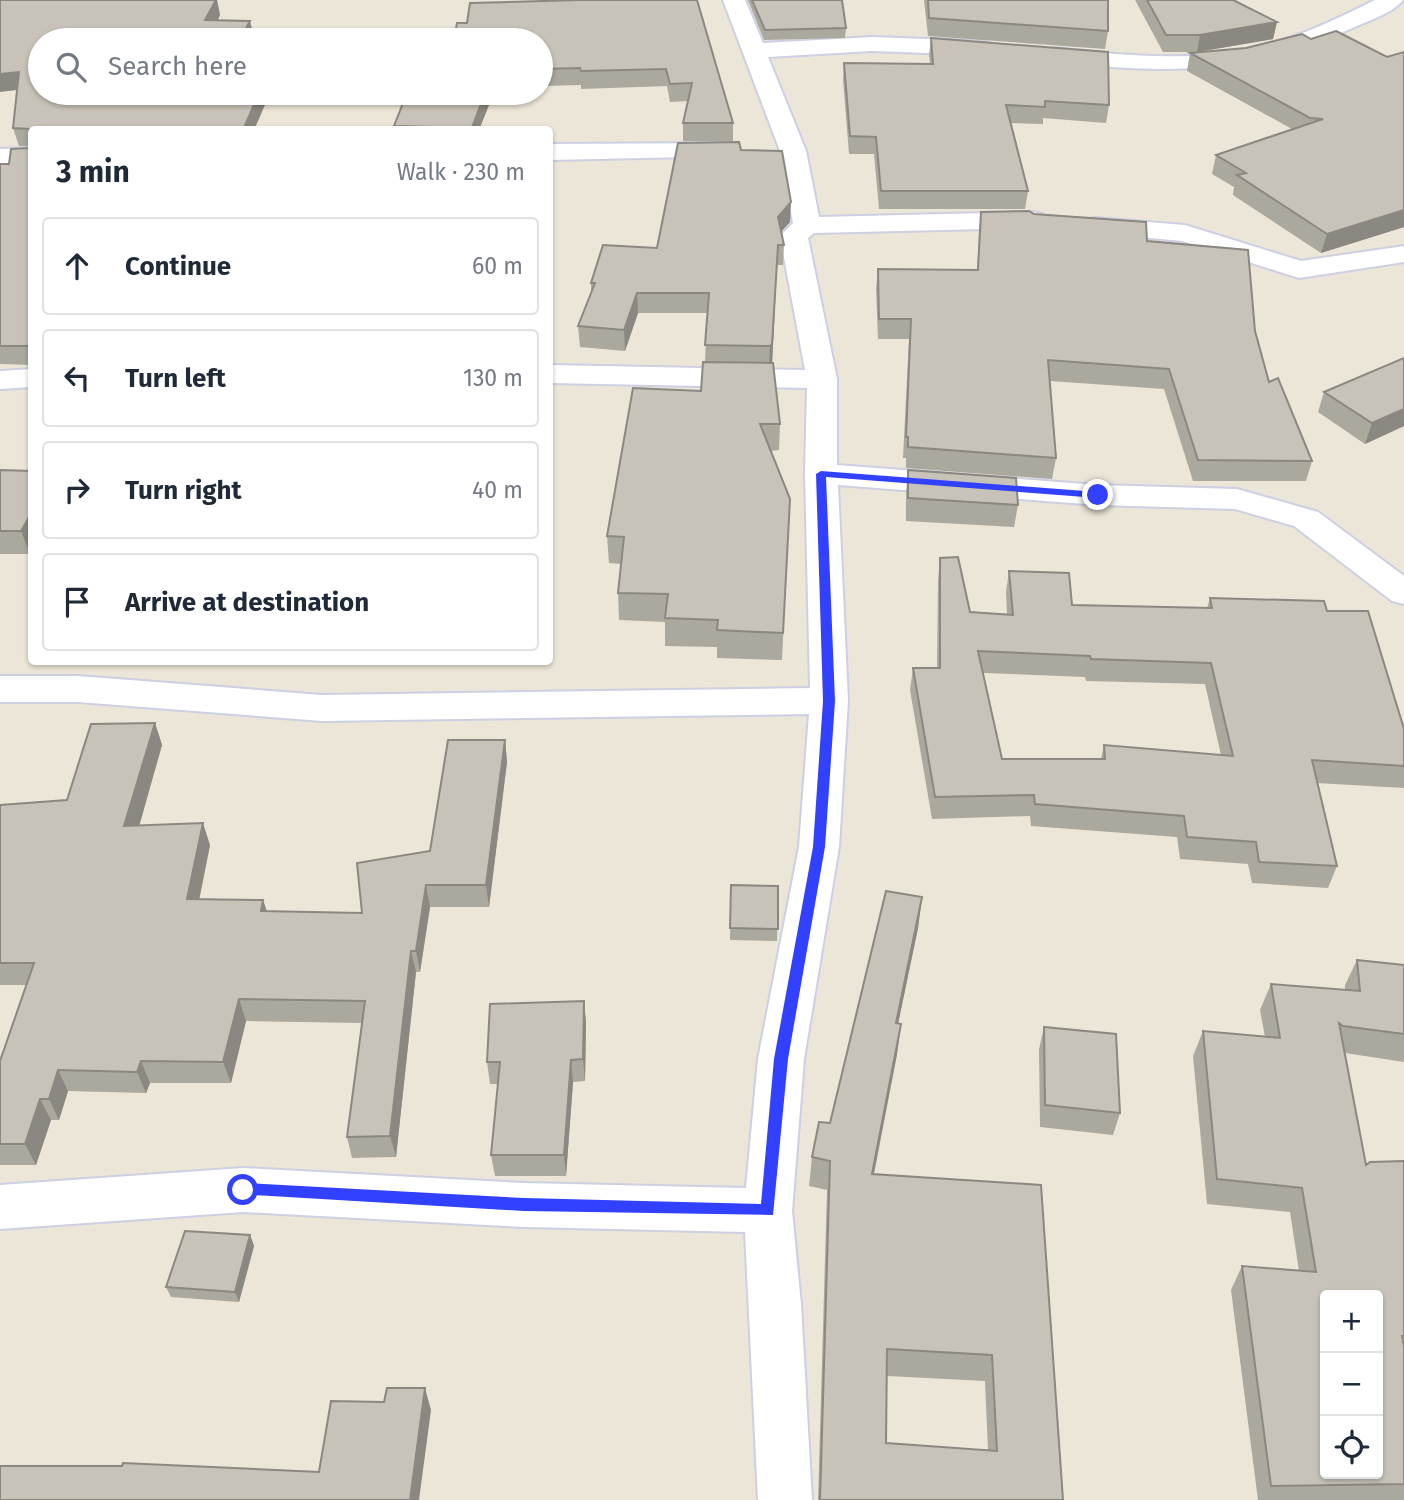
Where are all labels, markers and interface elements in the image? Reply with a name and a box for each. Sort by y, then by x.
search box [28,28,553,105]
icon: search [52,48,90,86]
text: Search here [108,51,247,82]
text: 3 min [56,154,130,190]
text: Walk · 230 m [397,158,525,186]
icon: ahead [58,247,96,285]
text: Continue [125,251,231,282]
text: 60 m [472,252,523,280]
icon: left [58,359,96,397]
text: Turn left [125,363,226,394]
text: 130 m [463,364,523,392]
icon: right [58,471,96,509]
text: Turn right [125,475,242,506]
text: 40 m [472,476,523,504]
route end [1082,479,1113,510]
icon: arrive [58,583,96,621]
text: Arrive at destination [125,587,369,618]
route start [227,1174,258,1205]
map controls [1320,1290,1383,1479]
button: + [1320,1290,1383,1353]
button: − [1320,1353,1383,1416]
button: locate [1320,1416,1383,1479]

